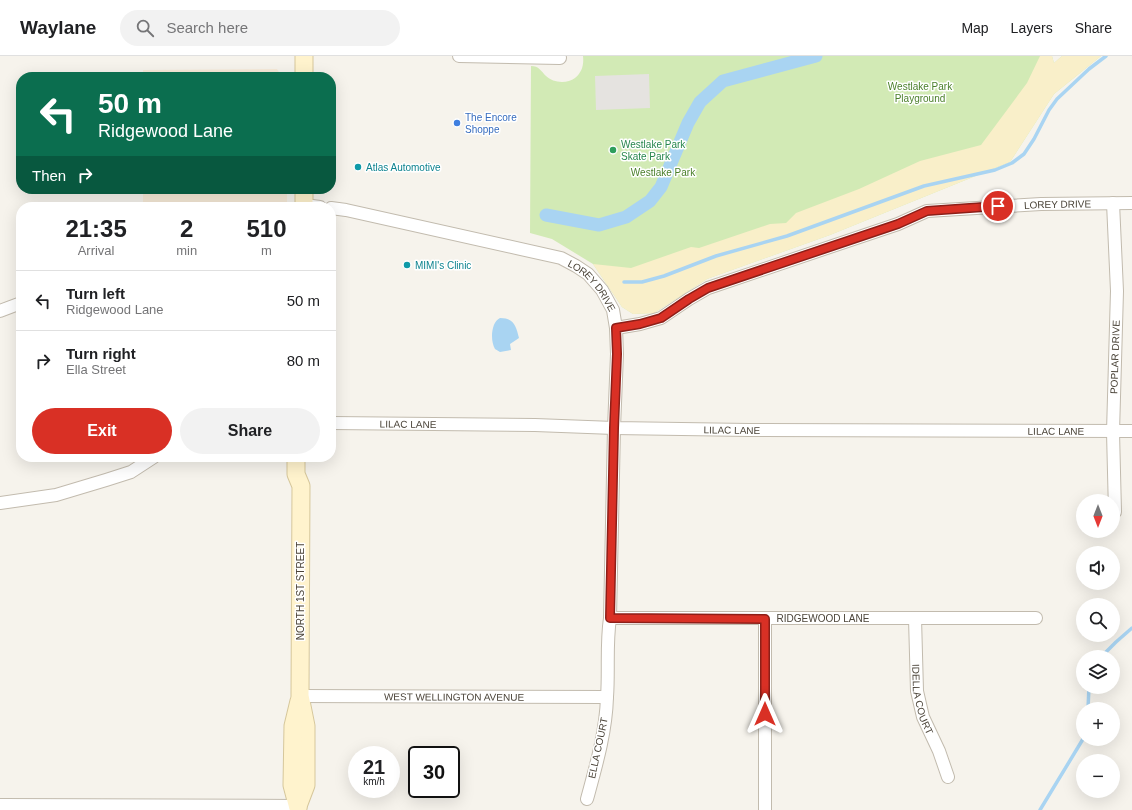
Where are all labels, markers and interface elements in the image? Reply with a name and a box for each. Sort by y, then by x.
search box [120,10,400,46]
text: Waylane [20,17,96,38]
icon: search [134,17,156,39]
text: Search here [166,19,248,36]
text: Map [961,20,989,36]
text: Layers [1011,20,1053,36]
text: Share [1075,20,1112,36]
park label: Westlake Park Playground [888,81,953,104]
icon: left [32,88,84,140]
text: 50 m [98,88,162,119]
place label: The Encore Shoppe [465,112,517,135]
marker: The Encore Shoppe [452,118,462,128]
text: Ridgewood Lane [98,121,233,141]
place label: Westlake Park Skate Park [621,139,686,162]
marker: Westlake Park Skate Park [608,145,618,155]
marker: Atlas Automotive [353,162,363,172]
place label: Atlas Automotive [366,162,441,173]
icon: right [74,164,96,186]
text: Then [32,167,66,184]
park label: Westlake Park [631,167,696,178]
pin [981,189,1015,223]
icon: arrive [987,195,1009,217]
street label: LOREY DRIVE [1024,198,1091,211]
text: 21:35 [65,215,127,242]
text: 2 [180,215,193,242]
text: 510 [247,215,287,242]
text: Arrival [78,243,115,258]
text: min [176,243,197,258]
text: m [261,243,272,258]
street label: LOREY DRIVE [566,257,618,313]
marker: MIMI's Clinic [402,260,412,270]
place label: MIMI's Clinic [415,260,471,271]
text: Turn left [66,285,125,302]
icon: left [32,290,54,312]
text: 50 m [287,292,320,309]
text: Ridgewood Lane [66,302,164,317]
street label: POPLAR DRIVE [1108,320,1122,394]
text: Turn right [66,345,136,362]
icon: right [32,350,54,372]
text: 80 m [287,352,320,369]
text: Ella Street [66,362,126,377]
button: Exit [32,408,172,454]
button: Share [180,408,320,454]
street label: LILAC LANE [380,418,437,430]
street label: LILAC LANE [703,424,761,436]
street label: LILAC LANE [1028,425,1085,436]
north arrow [1076,494,1120,538]
map controls [1076,494,1120,798]
street label: NORTH 1ST STREET [295,542,306,640]
button: sound [1076,546,1120,590]
button: search [1076,598,1120,642]
street label: RIDGEWOOD LANE [777,613,870,624]
button: layers [1076,650,1120,694]
street label: IDELLA COURT [911,664,936,736]
street label: WEST WELLINGTON AVENUE [384,691,524,702]
position arrow [744,693,786,735]
button: + [1076,702,1120,746]
street label: ELLA COURT [586,717,610,779]
speed limit sign: 30 [408,746,460,798]
button: − [1076,754,1120,798]
text: 21 [363,756,385,778]
text: km/h [363,776,385,787]

